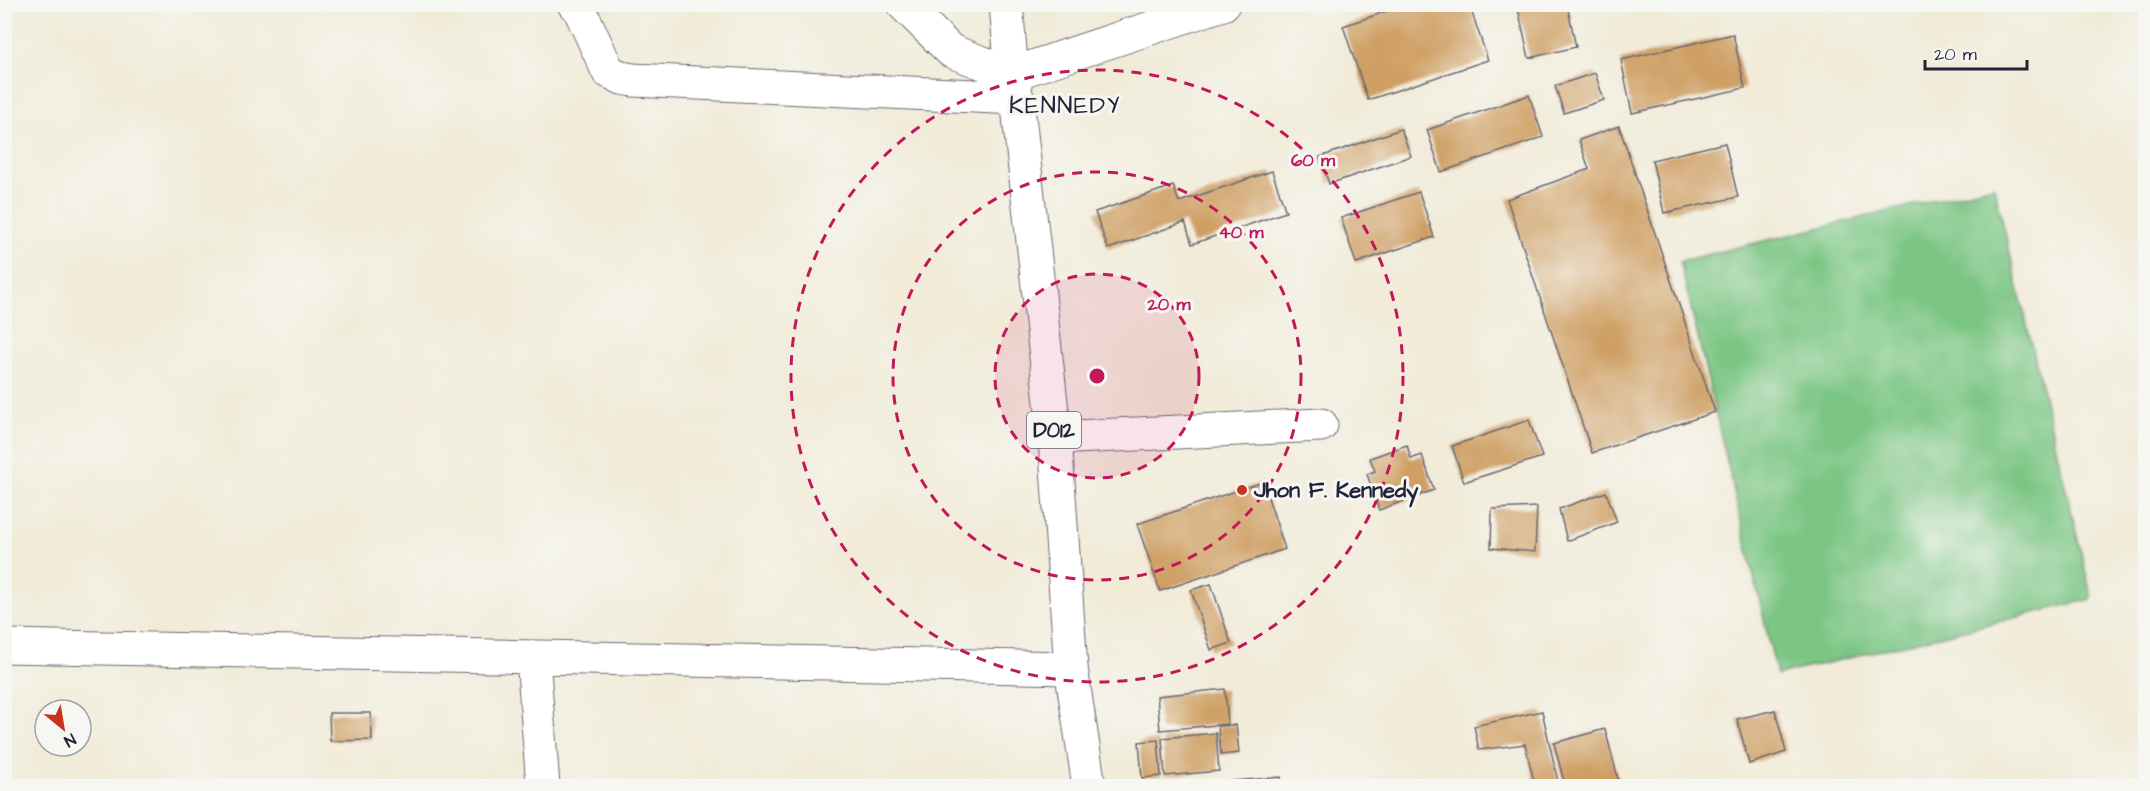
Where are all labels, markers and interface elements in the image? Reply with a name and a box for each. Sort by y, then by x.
scale bar [1925,33,2027,71]
text: 20 m [1934,42,1977,67]
district label: KENNEDY [1009,89,1121,123]
text: 60 m [1291,148,1336,173]
text: 40 m [1219,220,1264,245]
text: 20 m [1147,292,1191,317]
centre of rings [1087,366,1107,386]
road number: D012 [1027,412,1081,448]
place label: Jhon F. Kennedy [1253,475,1419,508]
marker: Jhon F. Kennedy [1235,483,1249,497]
north arrow [33,698,93,758]
text: N [60,728,80,752]

